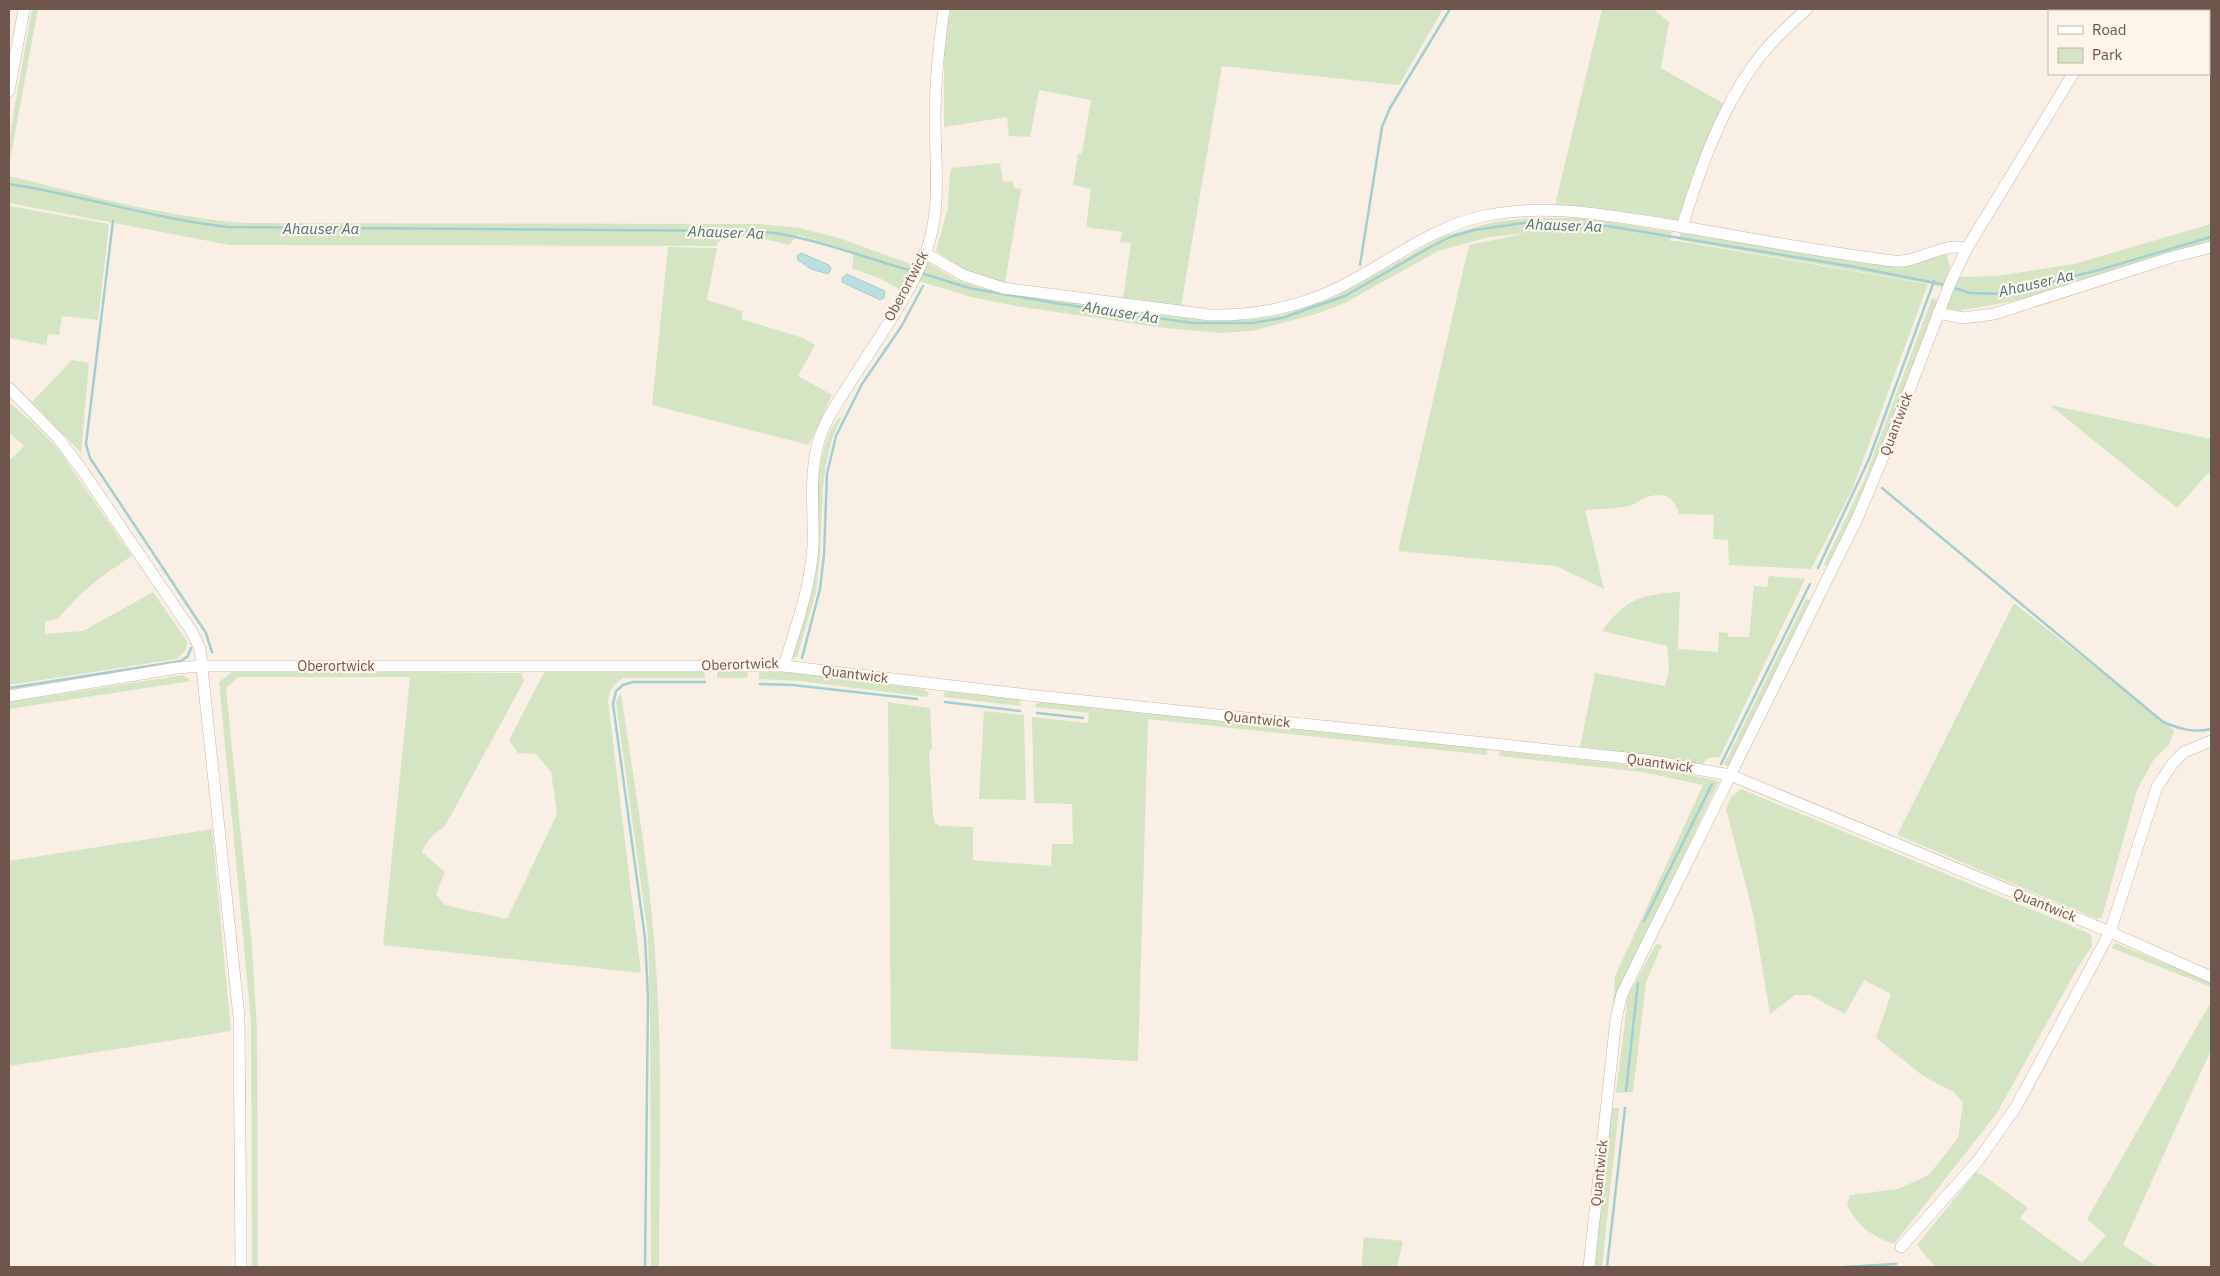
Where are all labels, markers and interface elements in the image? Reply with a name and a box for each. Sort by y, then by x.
legend [2048,10,2210,75]
text: Road [2092,20,2127,39]
text: Park [2092,45,2122,64]
water label: Ahauser Aa [1524,214,1603,236]
water label: Ahauser Aa [282,219,360,238]
water label: Ahauser Aa [686,221,765,243]
street label: Oberortwick [880,247,932,324]
water label: Ahauser Aa [1996,265,2076,301]
water label: Ahauser Aa [1081,296,1161,327]
street label: Quantwick [1876,389,1917,458]
street label: Oberortwick [701,654,780,674]
street label: Oberortwick [297,657,375,675]
street label: Quantwick [821,661,890,687]
street label: Quantwick [1223,707,1292,732]
street label: Quantwick [1626,749,1695,777]
street label: Quantwick [2011,884,2080,926]
street label: Quantwick [1587,1138,1612,1207]

